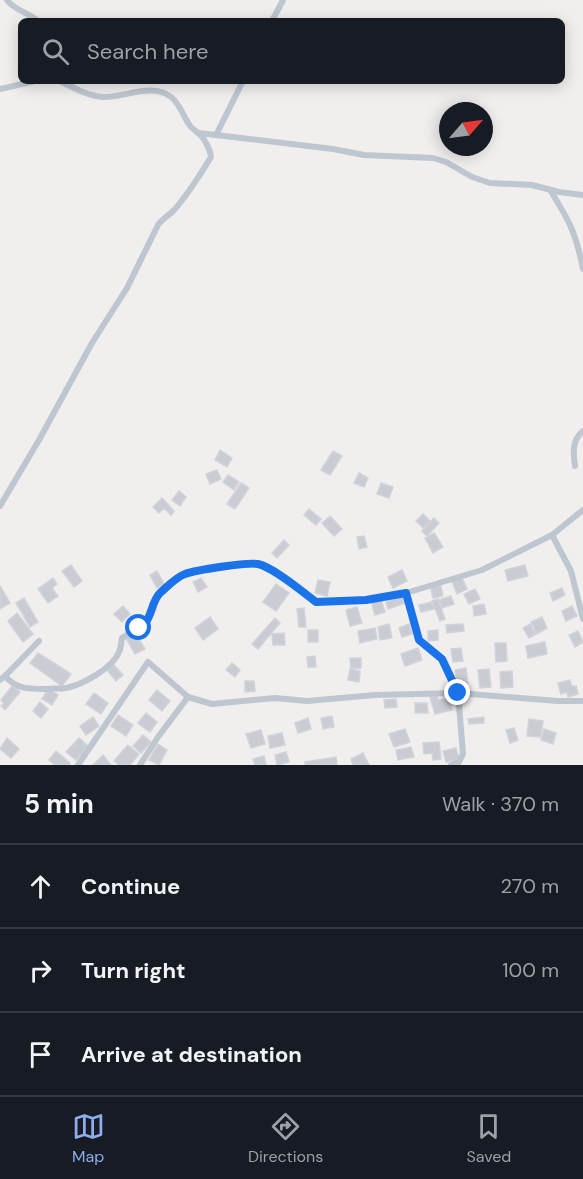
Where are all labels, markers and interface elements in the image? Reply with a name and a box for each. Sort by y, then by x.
search box [18,18,565,84]
icon: search [39,35,72,68]
text: Search here [87,37,208,66]
north arrow [439,102,493,156]
route start [125,614,151,640]
route end [444,679,470,705]
text: 5 min [24,787,94,821]
text: Walk · 370 m [442,791,559,817]
icon: ahead [24,870,57,903]
text: Continue [81,872,180,901]
text: 270 m [501,873,559,899]
icon: right [24,954,57,987]
text: Turn right [81,956,186,985]
text: 100 m [502,957,559,983]
icon: arrive [24,1038,57,1071]
text: Arrive at destination [81,1040,302,1069]
tab: Map [72,1110,105,1167]
tab: Directions [248,1110,323,1167]
tab: Saved [467,1110,511,1167]

